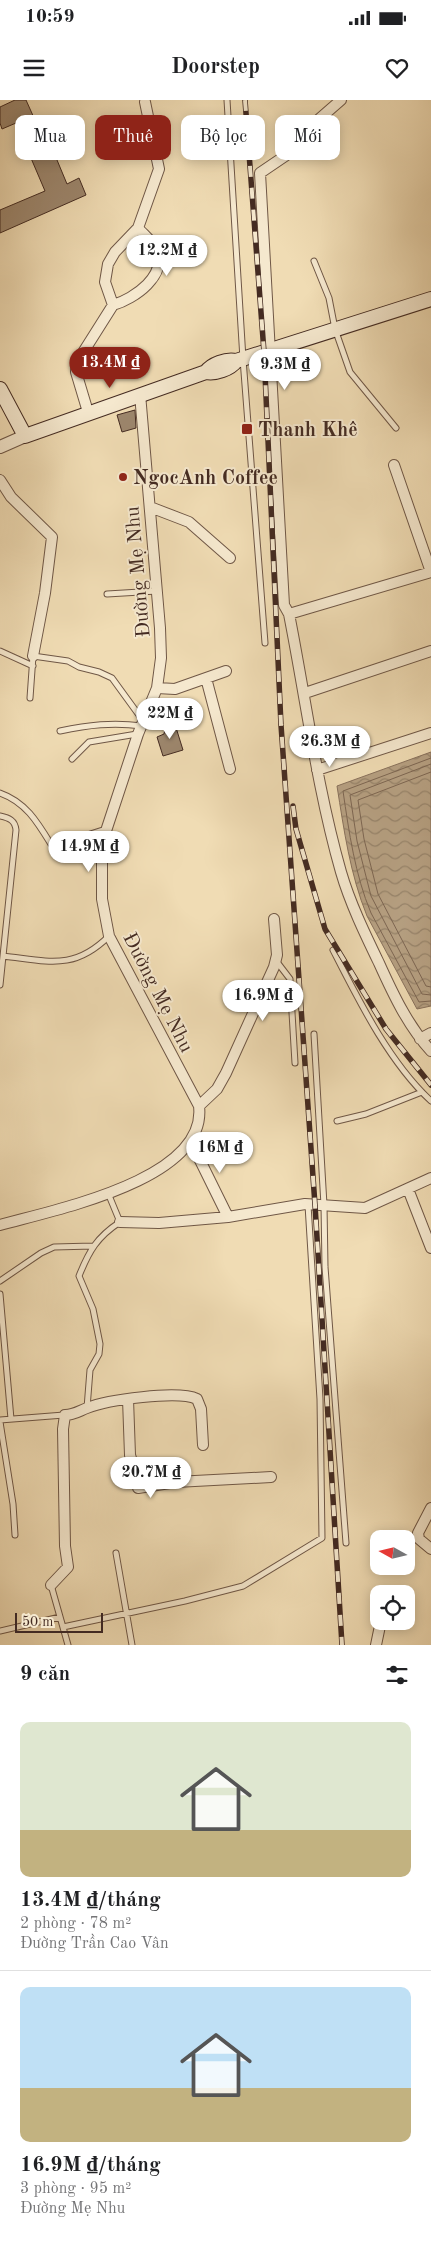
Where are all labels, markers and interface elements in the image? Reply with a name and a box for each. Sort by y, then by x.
text: 10:59 [25,8,74,27]
icon: menu [20,54,48,82]
icon: heart [383,54,411,82]
text: Doorstep [171,56,260,78]
chip: Mua [15,115,85,160]
chip: Thuê [95,115,171,160]
chip: Bộ lọc [181,115,265,160]
chip: Mới [275,115,340,160]
pin: 12.2M ₫ [121,234,213,277]
text: 12.2M ₫ [137,243,197,259]
pin: 13.4M ₫ [64,346,156,389]
pin: 9.3M ₫ [244,348,326,391]
text: 13.4M ₫ [80,355,140,371]
text: 9.3M ₫ [260,357,310,373]
place label: Thanh Khê [258,421,358,441]
marker: Thanh Khê [240,422,254,436]
place label: NgocAnh Coffee [133,469,278,489]
marker: NgocAnh Coffee [117,471,129,483]
street label: Đường Mẹ Nhu [123,505,155,638]
pin: 22M ₫ [135,698,205,740]
text: 22M ₫ [147,706,193,722]
pin: 26.3M ₫ [284,726,376,768]
text: 26.3M ₫ [300,734,360,750]
pin: 14.9M ₫ [43,830,135,873]
text: 14.9M ₫ [59,839,119,855]
street label: Đường Mẹ Nhu [118,930,196,1056]
pin: 16.9M ₫ [217,980,309,1022]
text: 16.9M ₫ [233,988,293,1004]
pin: 16M ₫ [185,1132,255,1174]
text: 16M ₫ [197,1140,243,1156]
pin: 20.7M ₫ [105,1456,197,1499]
text: 20.7M ₫ [121,1465,181,1481]
north arrow [370,1530,415,1575]
map controls [370,1530,415,1630]
button: locate [370,1585,415,1630]
scale bar [15,1610,102,1633]
text: 50 m [22,1615,53,1629]
icon: filters [383,1661,411,1689]
text: 9 căn [20,1664,70,1685]
icon: home [171,1754,261,1844]
text: 13.4M ₫/tháng [20,1890,161,1911]
text: 2 phòng · 78 m² [20,1916,131,1932]
text: Đường Trần Cao Vân [20,1936,169,1952]
icon: home [171,2020,261,2110]
text: 16.9M ₫/tháng [20,2155,161,2176]
text: 3 phòng · 95 m² [20,2181,131,2197]
text: Đường Mẹ Nhu [20,2201,125,2217]

